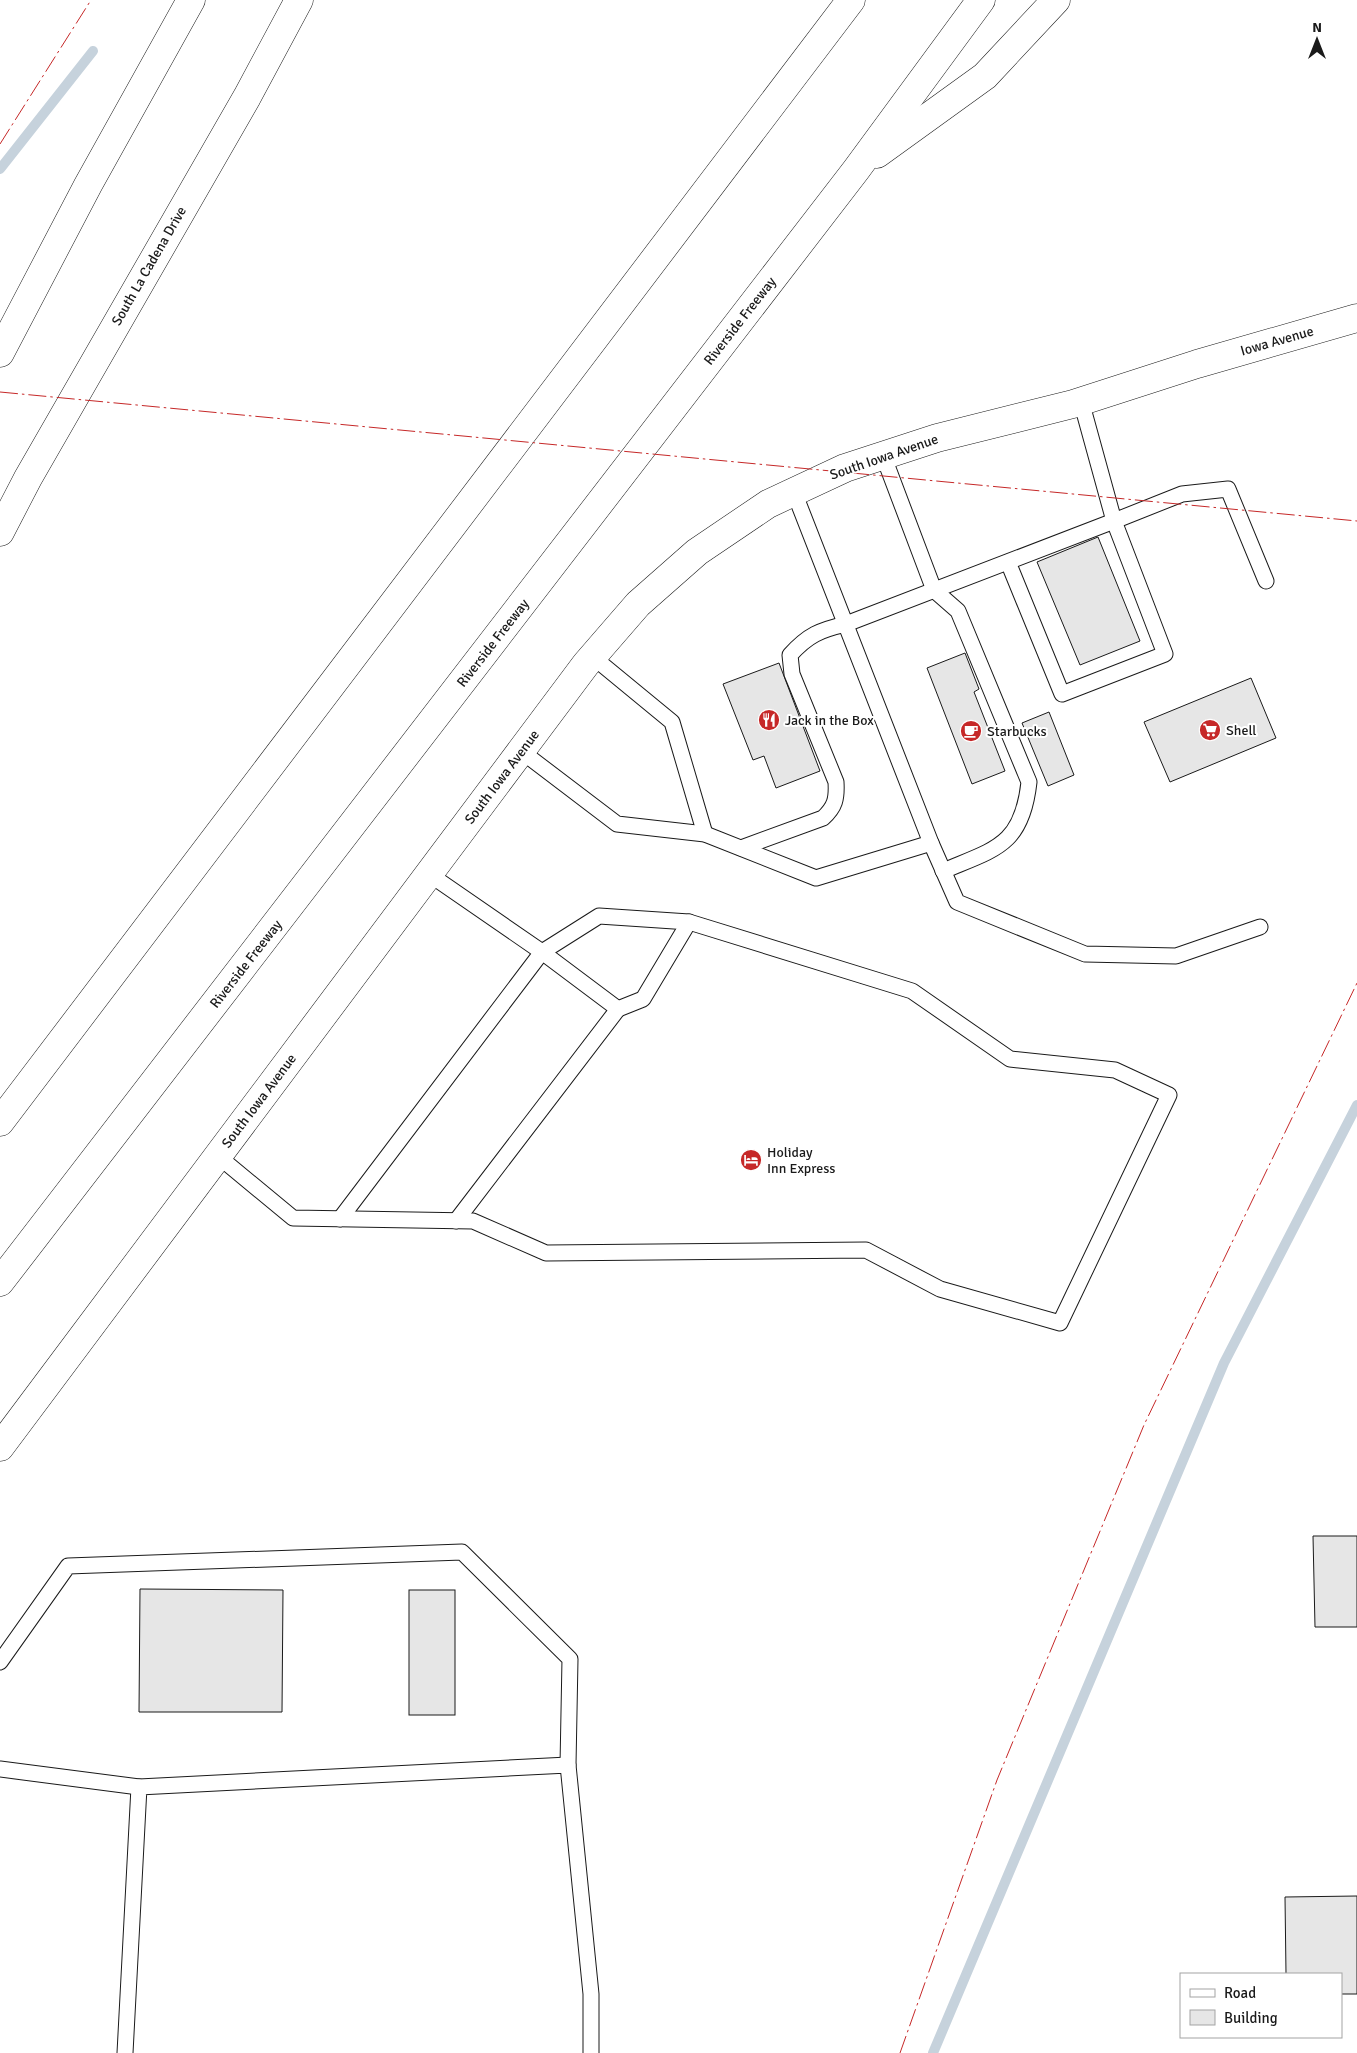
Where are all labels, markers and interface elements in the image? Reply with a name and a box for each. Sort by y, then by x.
north arrow [1292,15,1342,65]
text: N [1312,19,1322,36]
street label: South La Cadena Drive [108,203,190,329]
street label: Riverside Freeway [700,273,780,368]
street label: Iowa Avenue [1239,322,1315,360]
street label: South Iowa Avenue [828,430,940,484]
street label: Riverside Freeway [453,595,533,690]
restaurant icon: Jack in the Box [757,708,781,732]
place label: Jack in the Box [785,712,874,729]
supermarket icon: Shell [1198,718,1222,742]
cafe icon: Starbucks [959,719,983,743]
place label: Shell [1226,722,1256,739]
place label: Starbucks [987,723,1047,740]
street label: South Iowa Avenue [461,727,543,827]
street label: Riverside Freeway [206,916,286,1011]
street label: South Iowa Avenue [218,1051,300,1151]
place label: Holiday Inn Express [767,1144,835,1177]
hotel icon: Holiday Inn Express [739,1148,763,1172]
legend [1180,1973,1342,2038]
text: Road [1224,1984,1256,2002]
text: Building [1224,2009,1278,2027]

